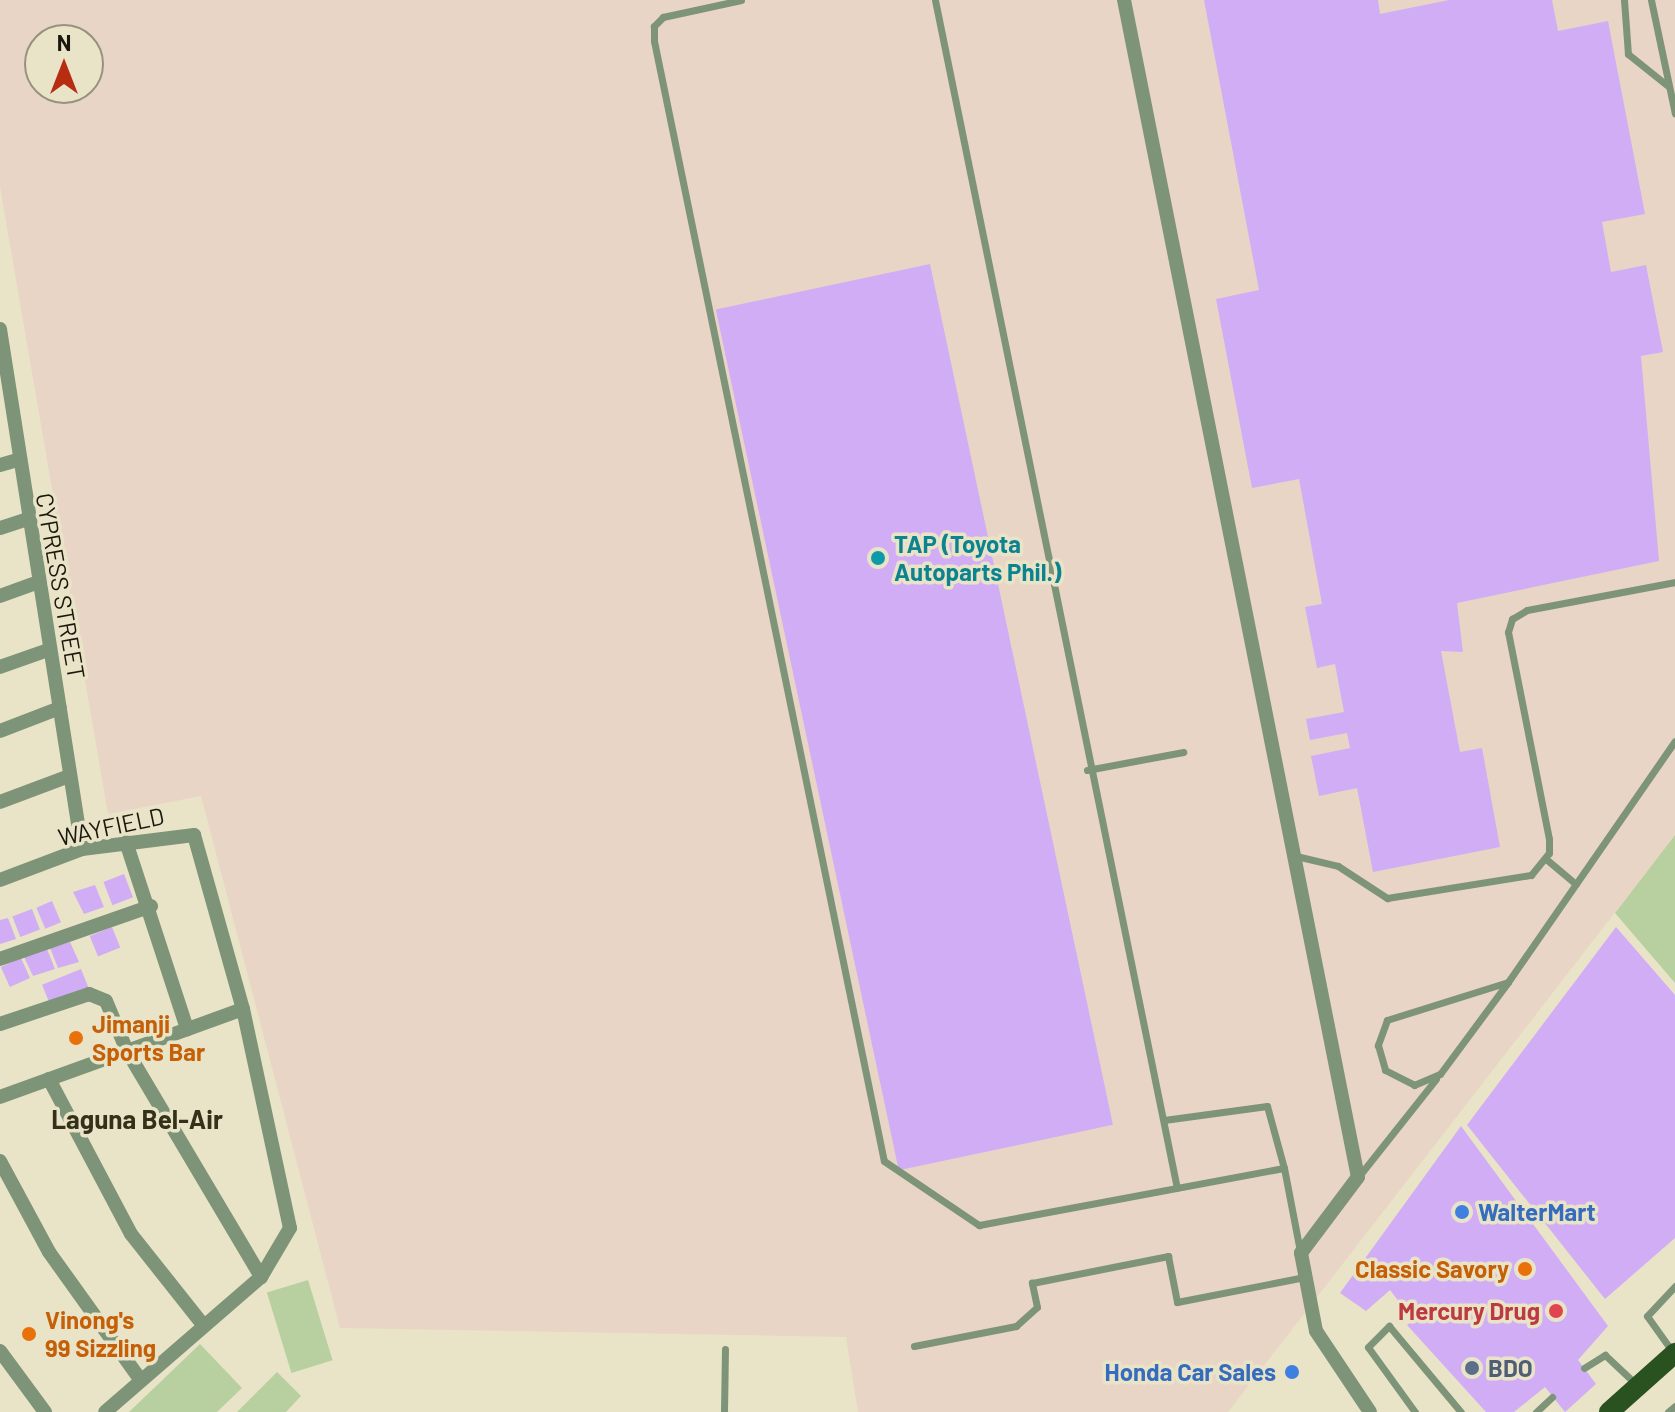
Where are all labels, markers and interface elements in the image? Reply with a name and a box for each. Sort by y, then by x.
north arrow [24,24,104,104]
text: N [57,29,71,55]
street label: CYPRESS STREET [30,491,92,681]
place label: TAP (Toyota Autoparts Phil.) [894,530,1061,586]
marker: TAP (Toyota Autoparts Phil.) [869,549,887,567]
street label: WAYFIELD [55,801,167,851]
place label: Jimanji Sports Bar [92,1010,205,1066]
marker: Jimanji Sports Bar [67,1029,85,1047]
district label: Laguna Bel-Air [51,1103,223,1135]
place label: WalterMart [1478,1198,1596,1226]
marker: WalterMart [1453,1203,1471,1221]
place label: Classic Savory [1355,1255,1509,1283]
marker: Classic Savory [1516,1260,1534,1278]
place label: Mercury Drug [1398,1297,1540,1325]
marker: Mercury Drug [1547,1302,1565,1320]
place label: Vinong's 99 Sizzling [45,1306,156,1362]
marker: Vinong's 99 Sizzling [20,1325,38,1343]
place label: BDO [1488,1354,1533,1382]
place label: Honda Car Sales [1105,1358,1276,1386]
marker: BDO [1463,1359,1481,1377]
marker: Honda Car Sales [1283,1363,1301,1381]

